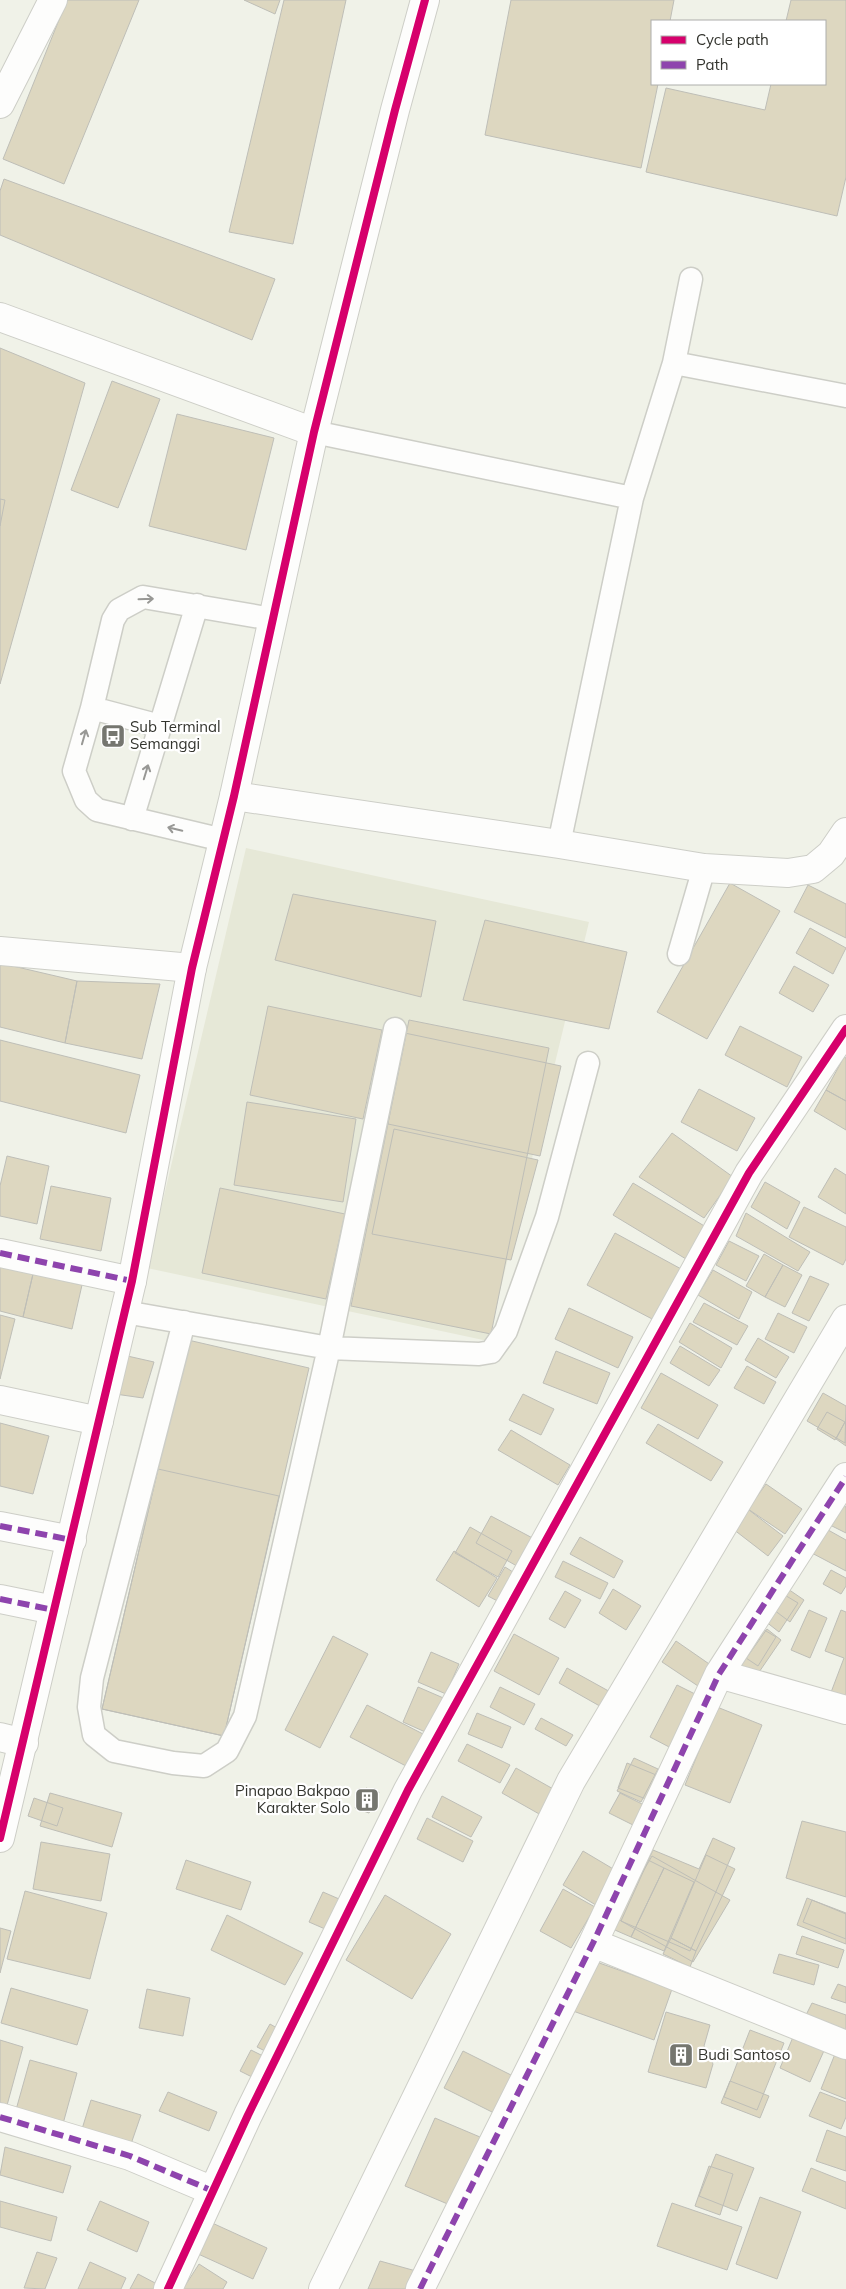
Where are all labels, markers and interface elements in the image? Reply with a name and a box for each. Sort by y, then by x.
legend [651,20,826,85]
text: Cycle path [696,30,769,49]
text: Path [696,55,728,74]
one-way arrow [138,594,154,604]
place label: Sub Terminal Semanggi [130,717,221,753]
bus stop icon: Sub Terminal Semanggi [100,723,126,749]
one-way arrow [79,729,89,745]
one-way arrow [141,765,151,781]
one-way arrow [168,824,184,833]
place label: Pinapao Bakpao Karakter Solo [235,1781,350,1817]
building icon: Pinapao Bakpao Karakter Solo [354,1787,380,1813]
building icon: Budi Santoso [668,2042,694,2068]
place label: Budi Santoso [698,2045,790,2064]

